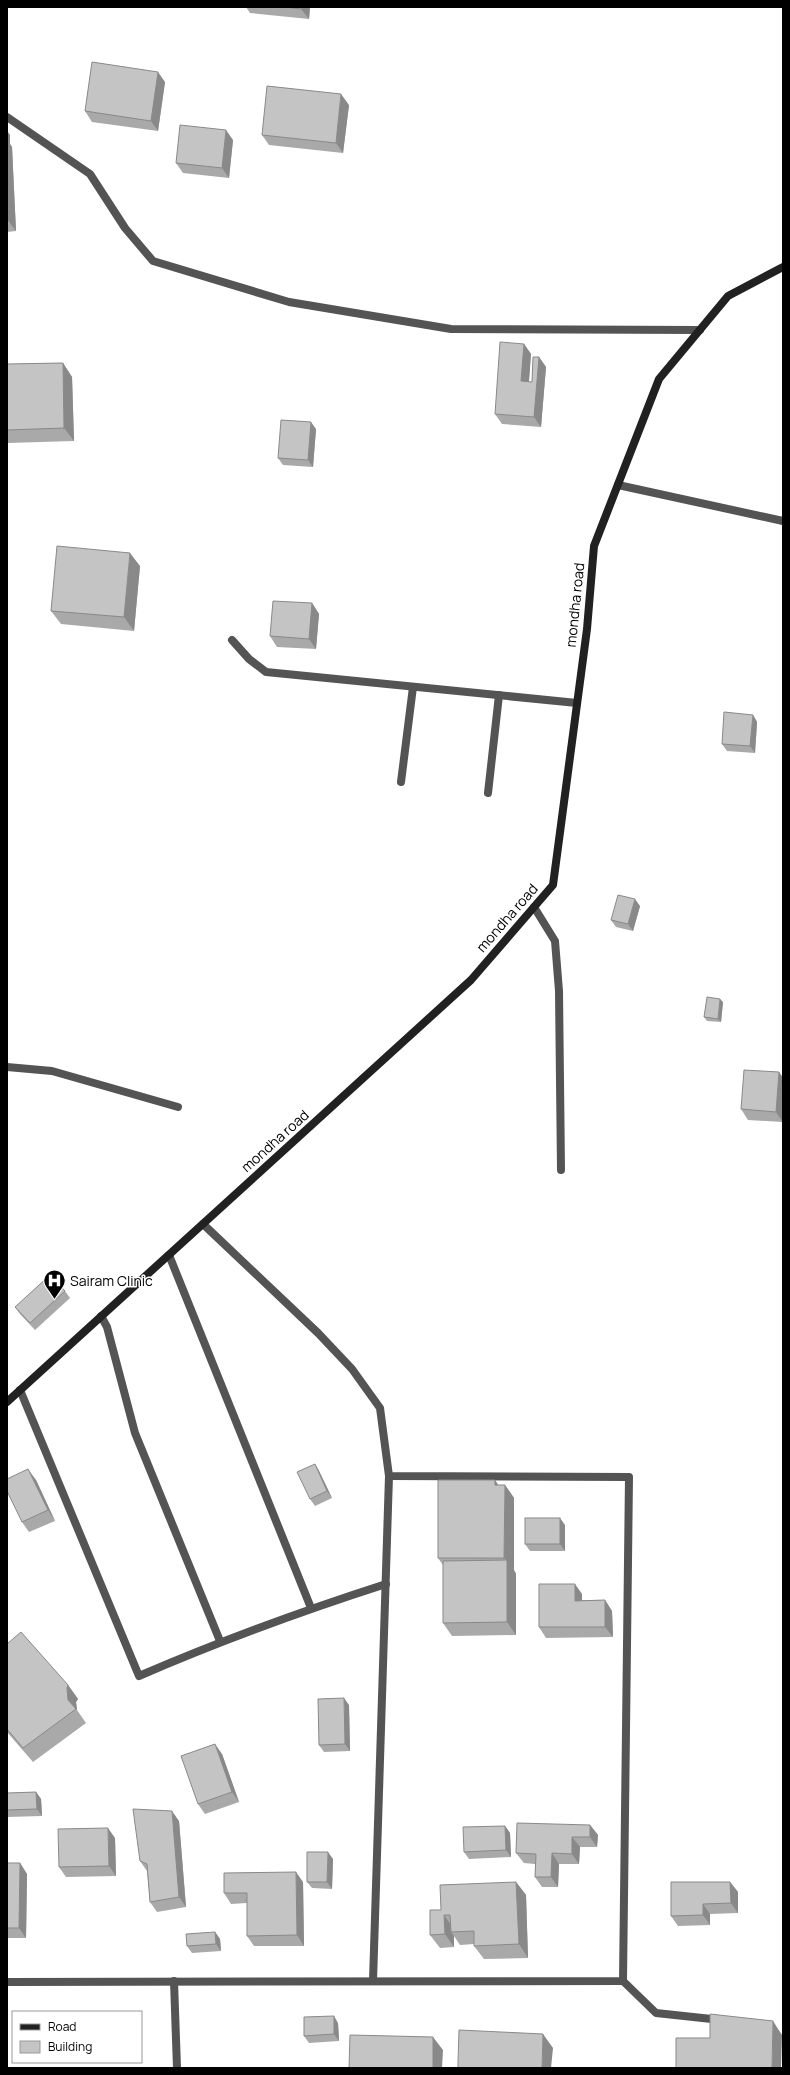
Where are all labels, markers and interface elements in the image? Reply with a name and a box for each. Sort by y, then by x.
street label: mondha road [561,562,588,648]
street label: mondha road [472,879,542,956]
street label: mondha road [237,1105,313,1176]
hospital icon: Sairam Clinic [41,1268,67,1301]
place label: Sairam Clinic [70,1271,153,1290]
legend [12,2011,142,2063]
text: Road [48,2018,76,2035]
text: Building [48,2038,92,2055]

